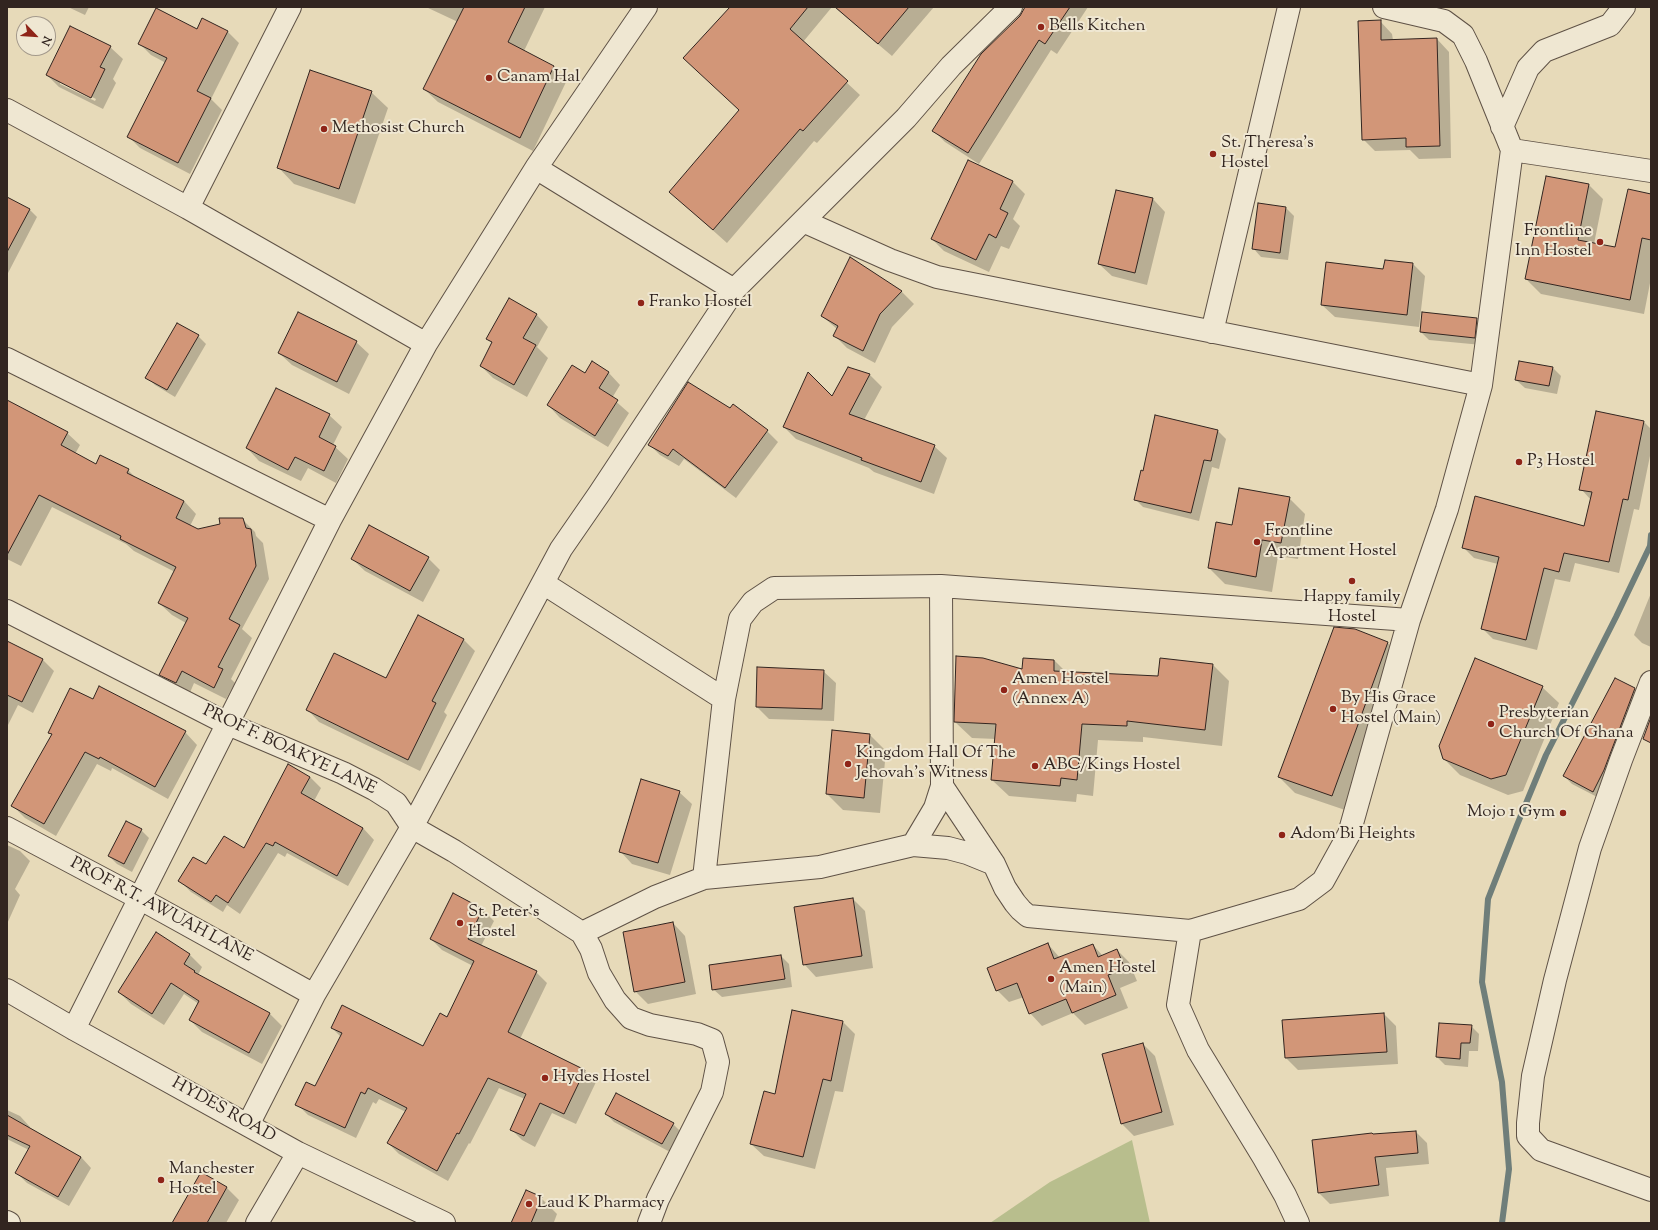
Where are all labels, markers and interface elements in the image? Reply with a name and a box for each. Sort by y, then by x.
north arrow [16,16,56,56]
place label: Bells Kitchen [1049,17,1146,37]
marker: Bells Kitchen [1036,22,1046,32]
text: N [37,33,55,48]
place label: Canam Hal [497,68,580,88]
marker: Canam Hal [484,73,494,83]
place label: Methosist Church [332,119,465,139]
marker: Methosist Church [319,124,329,134]
place label: St. Theresa's Hostel [1221,134,1314,174]
marker: St. Theresa's Hostel [1208,149,1218,159]
place label: Frontline Inn Hostel [1515,222,1592,262]
marker: Frontline Inn Hostel [1595,237,1605,247]
place label: Franko Hostel [649,293,752,313]
marker: Franko Hostel [636,298,646,308]
place label: P3 Hostel [1527,452,1595,472]
marker: P3 Hostel [1514,457,1524,467]
place label: Frontline Apartment Hostel [1265,522,1397,562]
marker: Frontline Apartment Hostel [1252,537,1262,547]
marker: Happy family Hostel [1347,576,1357,586]
place label: Happy family Hostel [1303,588,1401,628]
place label: Amen Hostel (Annex A) [1012,670,1109,710]
marker: Amen Hostel (Annex A) [999,685,1009,695]
place label: By His Grace Hostel (Main) [1341,689,1441,729]
street label: PROF F. BOAKYE LANE [199,702,379,800]
marker: By His Grace Hostel (Main) [1328,704,1338,714]
place label: Presbyterian Church Of Ghana [1499,704,1633,744]
marker: Presbyterian Church Of Ghana [1486,719,1496,729]
place label: Kingdom Hall Of The Jehovah's Witness [856,744,1016,784]
place label: ABC/Kings Hostel [1043,756,1180,776]
marker: Kingdom Hall Of The Jehovah's Witness [843,759,853,769]
marker: ABC/Kings Hostel [1030,761,1040,771]
place label: Mojo 1 Gym [1467,803,1555,823]
marker: Mojo 1 Gym [1558,808,1568,818]
place label: Adom Bi Heights [1290,825,1415,845]
marker: Adom Bi Heights [1277,830,1287,840]
street label: PROF R.T. AWUAH LANE [66,854,256,968]
place label: St. Peter's Hostel [468,903,539,943]
marker: St. Peter's Hostel [455,918,465,928]
place label: Amen Hostel (Main) [1059,959,1156,999]
marker: Amen Hostel (Main) [1046,974,1056,984]
place label: Hydes Hostel [553,1068,650,1088]
marker: Hydes Hostel [540,1073,550,1083]
street label: HYDES ROAD [167,1074,279,1148]
place label: Manchester Hostel [169,1160,254,1200]
marker: Manchester Hostel [156,1175,166,1185]
place label: Laud K Pharmacy [537,1194,665,1214]
marker: Laud K Pharmacy [524,1199,534,1209]

